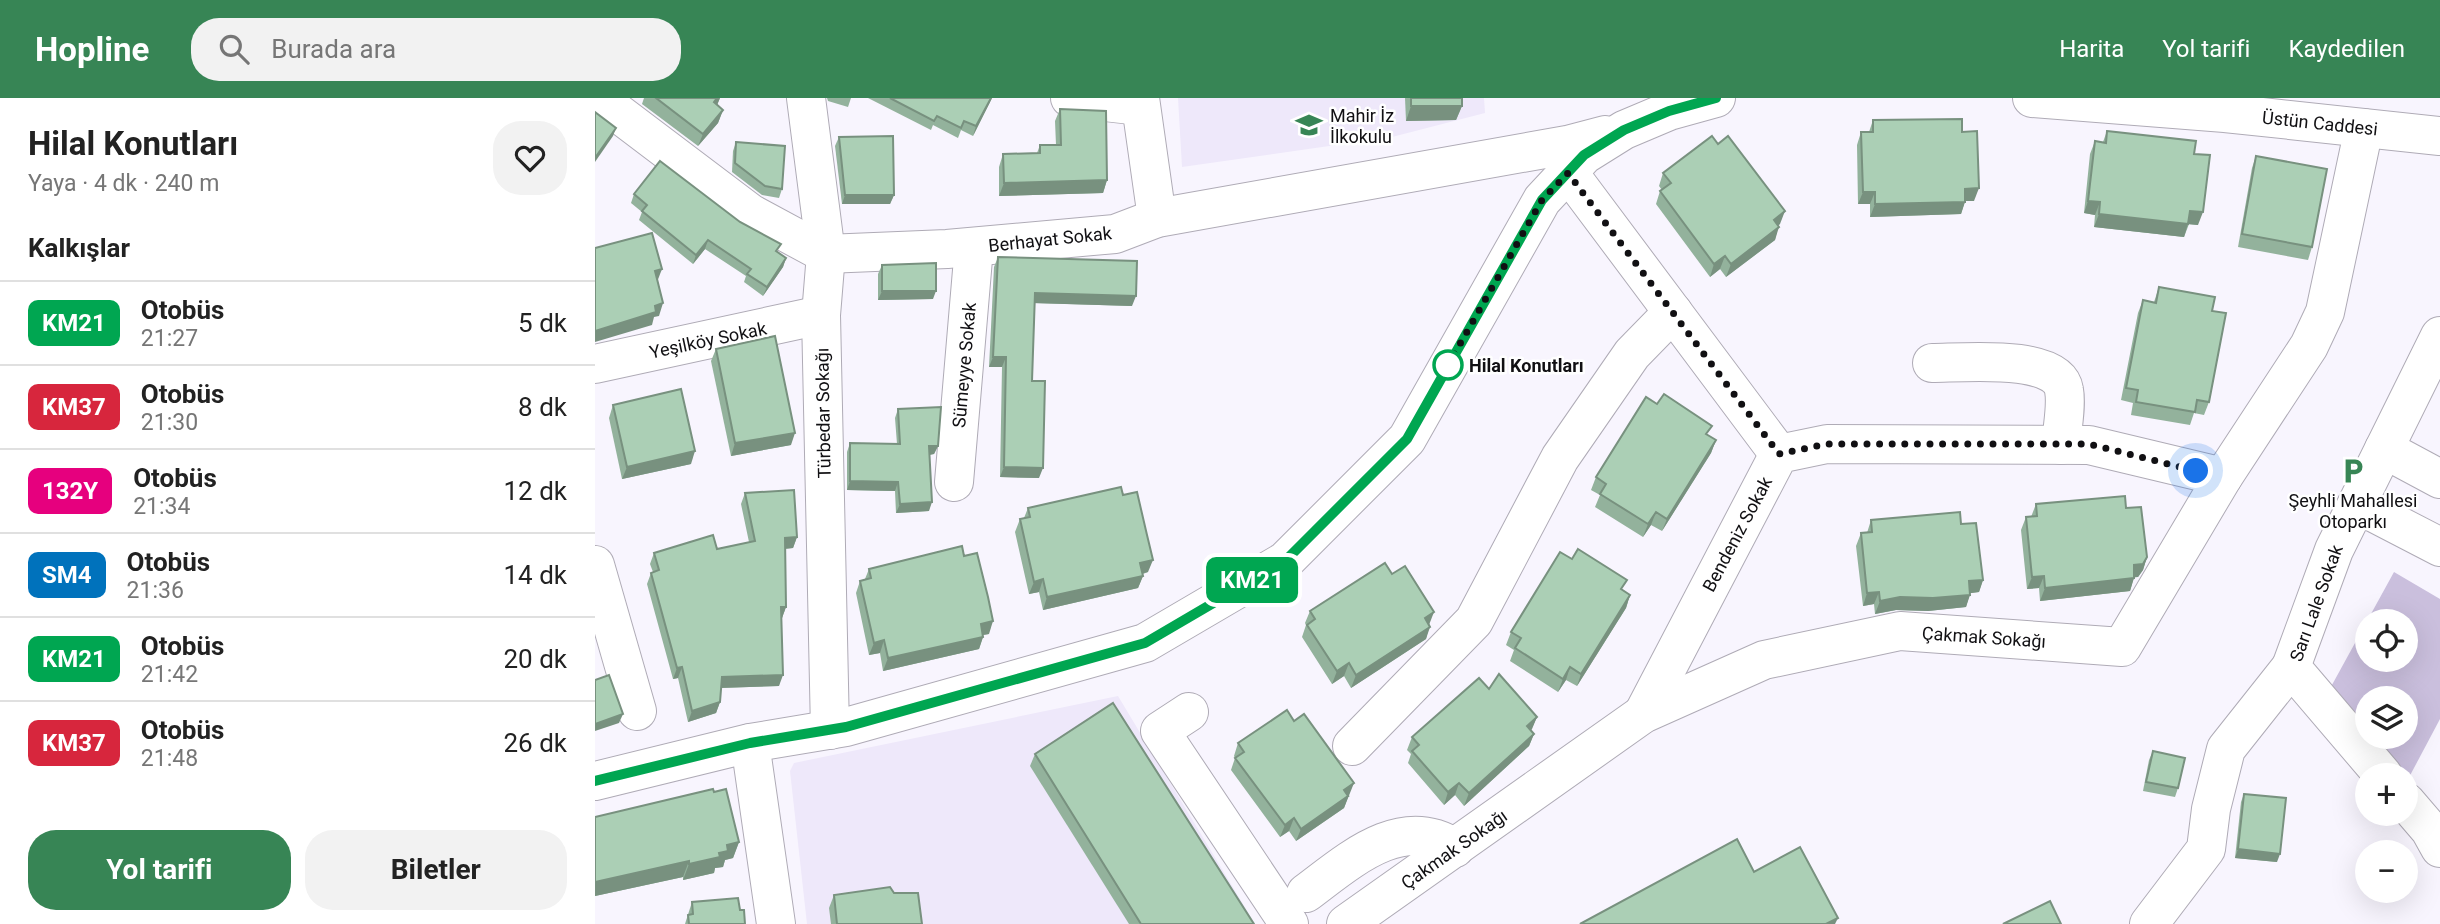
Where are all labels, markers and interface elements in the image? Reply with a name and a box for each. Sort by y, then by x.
search box [191,18,681,81]
text: Hopline [35,30,149,69]
icon: search [215,30,253,68]
text: Burada ara [271,34,396,64]
text: Harita [2059,35,2124,63]
text: Yol tarifi [2162,35,2250,63]
text: Kaydedilen [2288,35,2405,63]
place label: Mahir İz İlkokulu [1330,105,1394,147]
street label: Üstün Caddesi [2261,106,2379,140]
school or university icon: Mahir İz İlkokulu [1294,110,1324,140]
button: heart [493,121,567,195]
text: Hilal Konutları [28,124,238,163]
text: Yaya · 4 dk · 240 m [28,170,219,197]
street label: Berhayat Sokak [987,222,1114,256]
text: Kalkışlar [28,233,130,263]
text: Otobüs [141,295,224,325]
street label: Sümeyye Sokak [948,301,980,429]
text: 5 dk [518,308,567,338]
text: KM21 [42,309,106,337]
street label: Yeşilköy Sokak [648,317,769,363]
text: 21:27 [141,325,198,352]
street label: Türbedar Sokağı [811,348,835,478]
marker: Hilal Konutları [1433,350,1463,380]
place label: Hilal Konutları [1469,355,1584,376]
text: Otobüs [141,379,224,409]
text: 8 dk [518,392,567,422]
text: KM37 [42,393,106,421]
text: 21:30 [141,409,198,436]
your location [2178,453,2213,488]
parking icon: Şeyhli Mahallesi Otoparkı [2338,456,2368,486]
text: Otobüs [133,463,217,493]
street label: Bendeniz Sokak [1698,472,1777,595]
text: 12 dk [503,476,567,506]
text: 132Y [42,477,98,505]
place label: Şeyhli Mahallesi Otoparkı [2289,490,2417,532]
text: 21:34 [133,493,190,520]
street label: Sarı Lale Sokak [2285,541,2347,664]
text: Otobüs [127,547,210,577]
line badge: KM21 [1203,557,1301,603]
text: 14 dk [503,560,567,590]
text: SM4 [42,561,92,589]
text: KM21 [1220,566,1284,594]
text: 21:36 [127,577,184,604]
map controls [2355,609,2418,903]
button: locate [2355,609,2418,672]
street label: Çakmak Sokağı [1921,622,2047,652]
text: Otobüs [141,631,224,661]
text: 20 dk [503,644,567,674]
text: KM21 [42,645,106,673]
text: 21:42 [141,661,198,688]
button: layers [2355,686,2418,749]
text: Otobüs [141,715,224,745]
text: 26 dk [503,728,567,758]
text: KM37 [42,729,106,757]
text: 21:48 [141,745,198,772]
button: + [2355,763,2418,826]
street label: Çakmak Sokağı [1397,805,1511,893]
button: Yol tarifi [28,830,291,910]
button: Biletler [305,830,567,910]
button: − [2355,840,2418,903]

